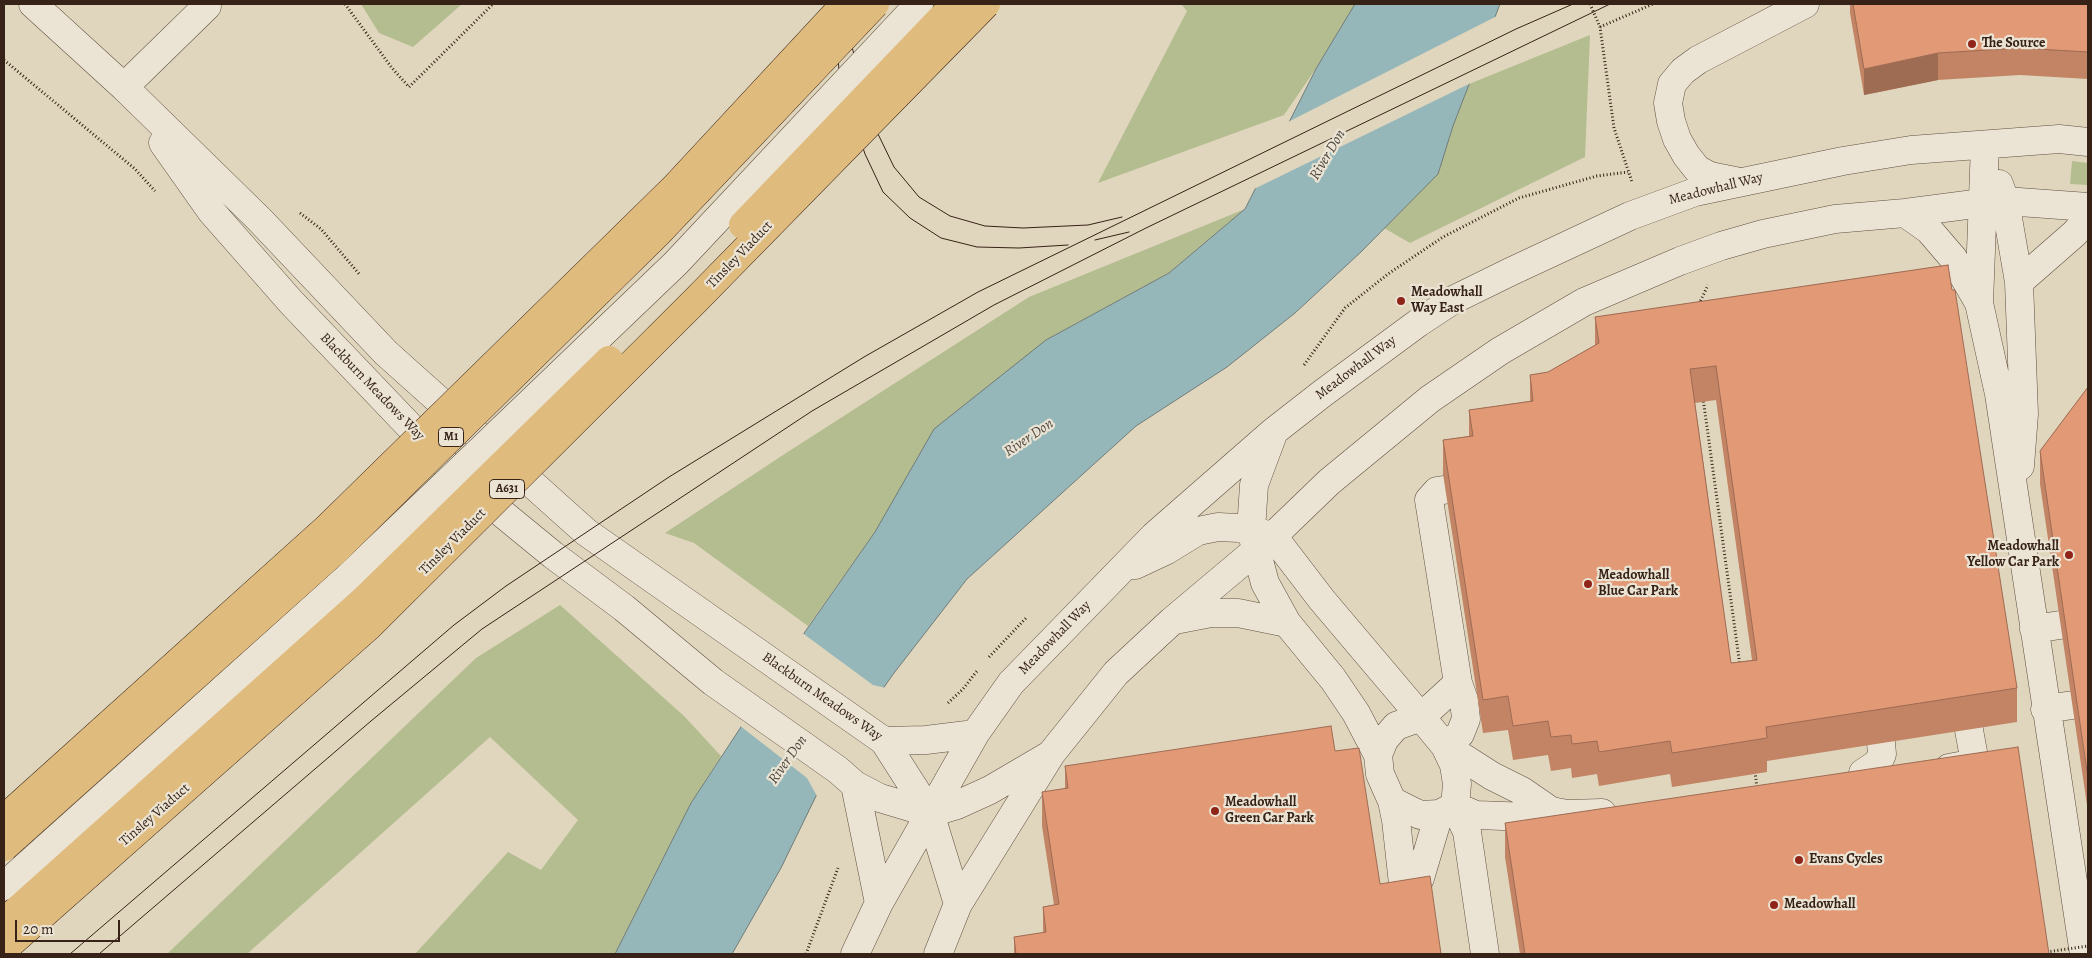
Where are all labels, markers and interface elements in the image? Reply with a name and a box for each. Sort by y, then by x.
place label: The Source [1982,36,2045,52]
marker: The Source [1966,38,1978,50]
water label: River Don [1306,127,1350,183]
street label: Meadowhall Way [1667,169,1765,209]
street label: Tinsley Viaduct [704,218,776,292]
place label: Meadowhall Way East [1411,285,1482,318]
marker: Meadowhall Way East [1395,295,1407,307]
street label: Blackburn Meadows Way [316,330,428,444]
street label: Meadowhall Way [1312,332,1400,404]
water label: River Don [1001,415,1057,461]
road number: M1 [438,428,464,447]
road number: A631 [490,479,524,498]
street label: Tinsley Viaduct [416,505,490,579]
place label: Meadowhall Yellow Car Park [1967,539,2059,572]
marker: Meadowhall Yellow Car Park [2063,549,2075,561]
place label: Meadowhall Blue Car Park [1598,568,1678,600]
marker: Meadowhall Blue Car Park [1582,578,1594,590]
street label: Meadowhall Way [1015,597,1095,679]
street label: Blackburn Meadows Way [759,649,885,745]
water label: River Don [765,732,811,788]
street label: Tinsley Viaduct [117,780,193,850]
place label: Meadowhall Green Car Park [1225,795,1314,828]
marker: Meadowhall Green Car Park [1209,805,1221,817]
place label: Evans Cycles [1809,852,1883,868]
marker: Evans Cycles [1793,854,1805,866]
place label: Meadowhall [1784,897,1855,913]
marker: Meadowhall [1768,899,1780,911]
scale bar [18,910,122,942]
text: 20 m [23,919,54,939]

